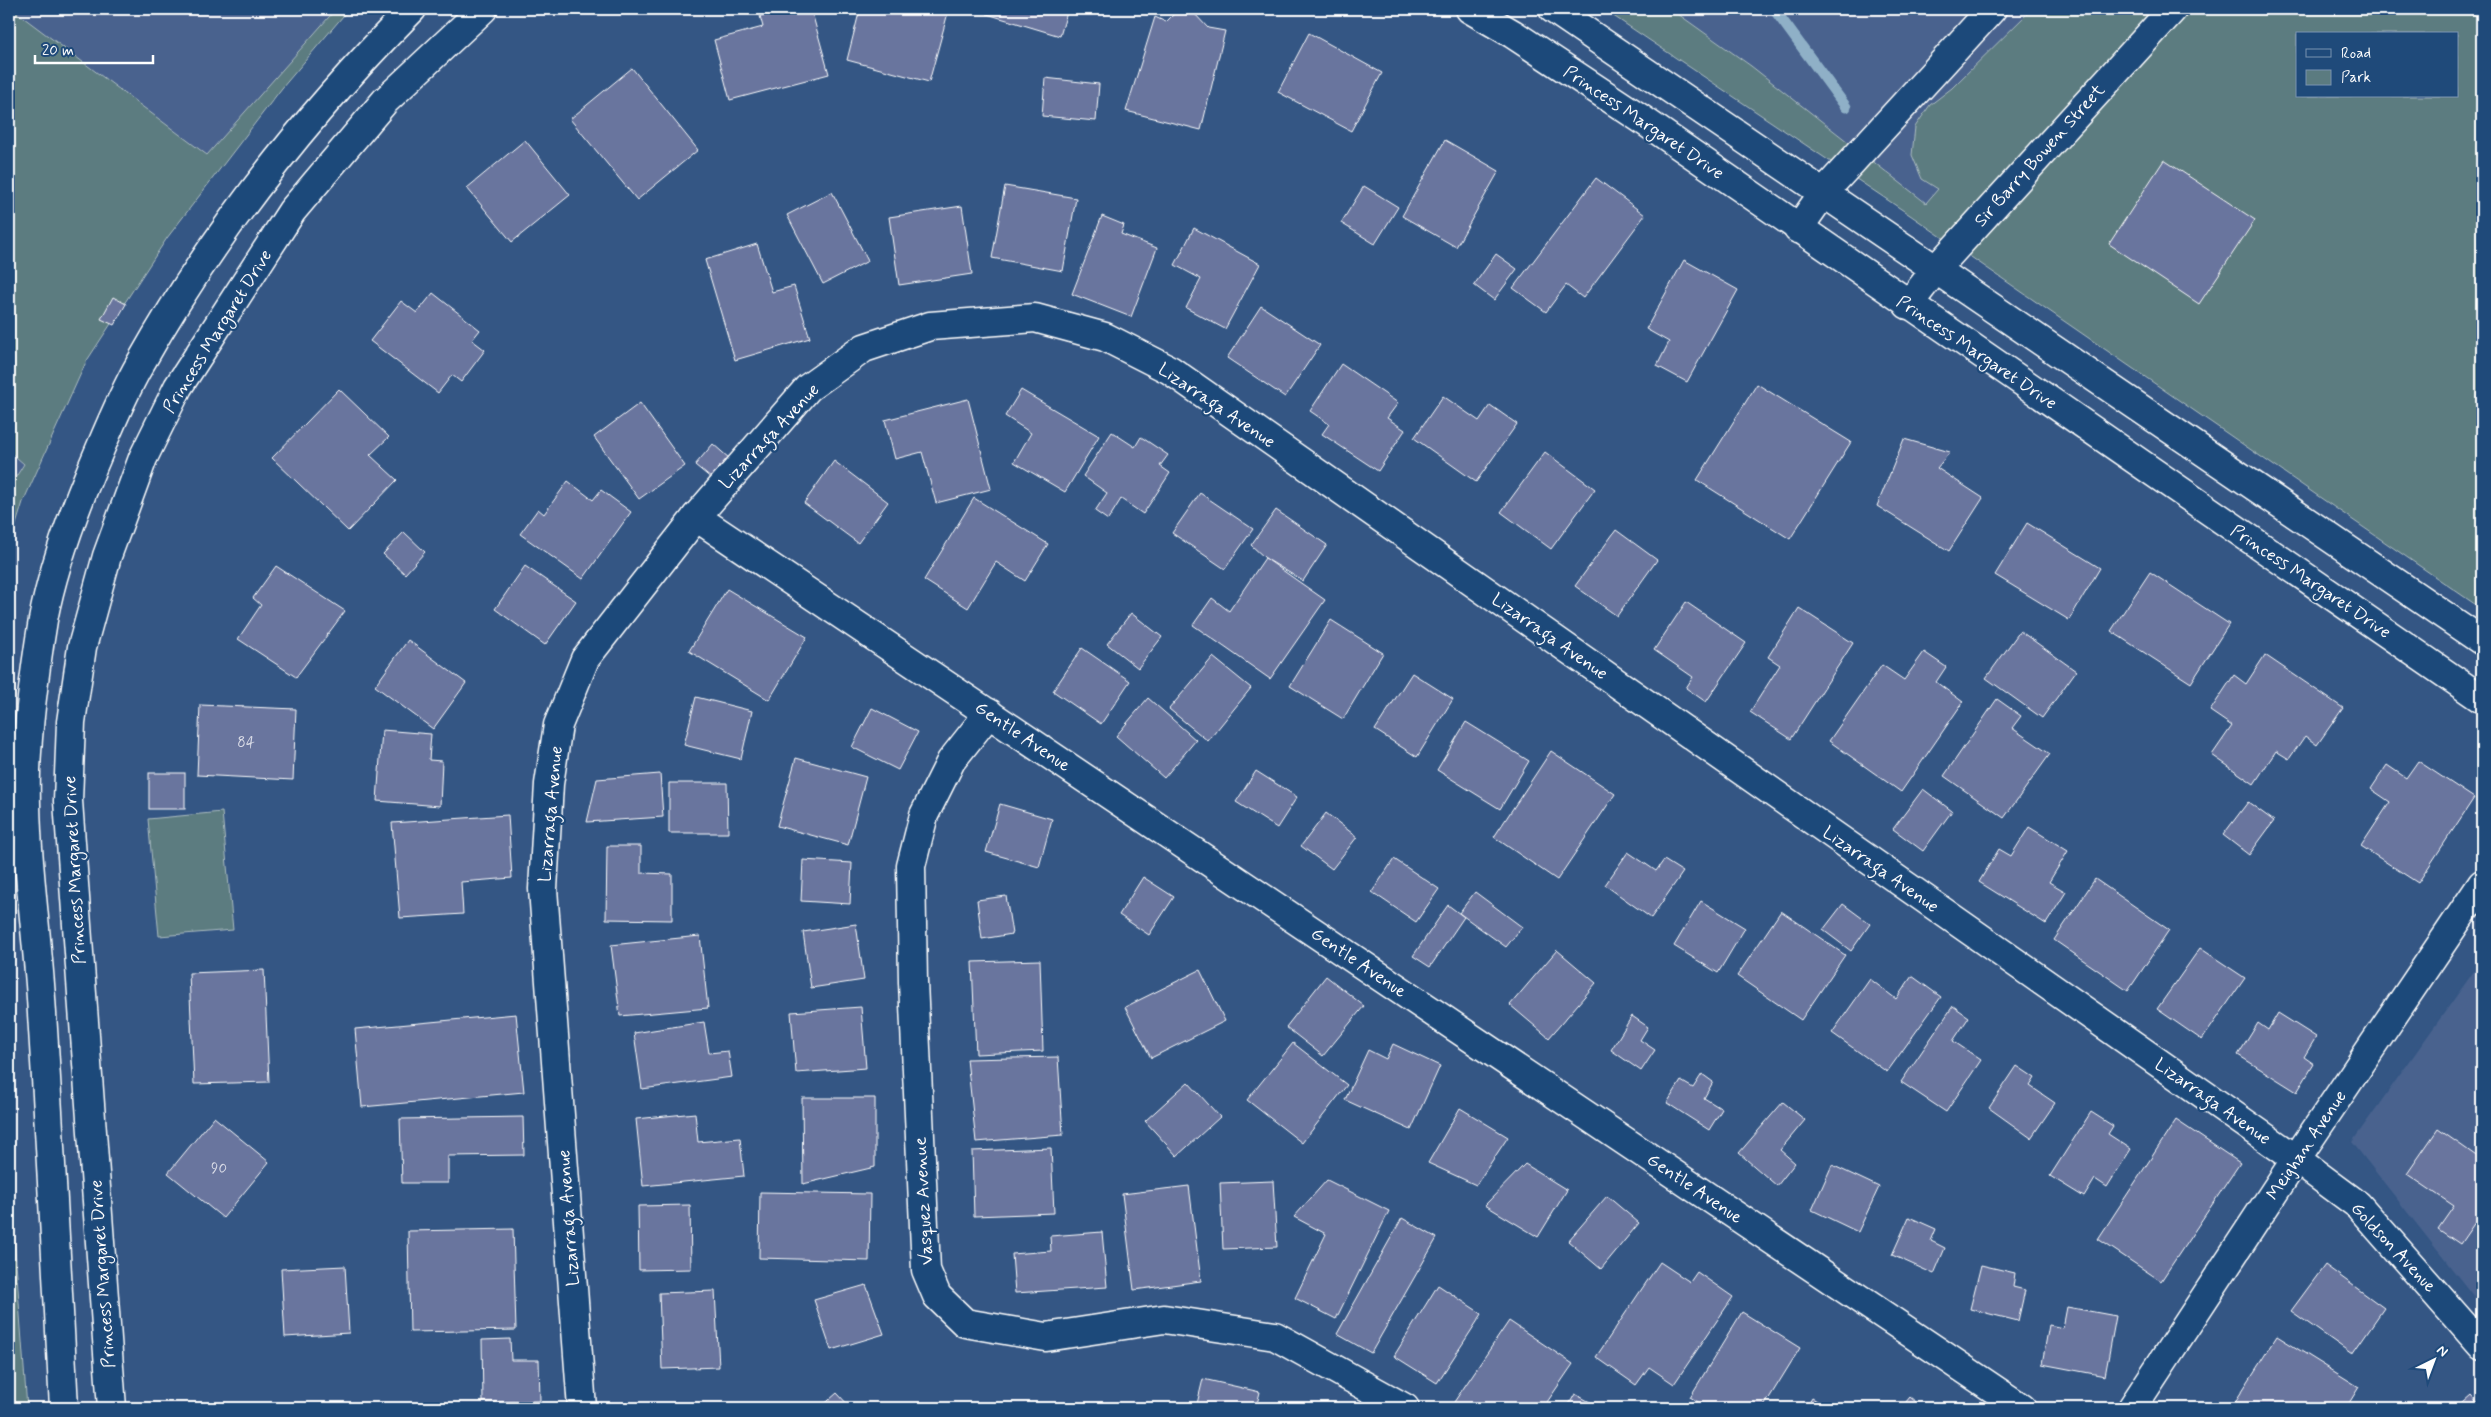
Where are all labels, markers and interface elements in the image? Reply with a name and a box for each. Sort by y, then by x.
scale bar [35,32,152,64]
legend [2296,32,2458,98]
text: 20 m [42,41,74,61]
text: Road [2341,44,2371,64]
street label: Princess Margaret Drive [1558,60,1728,186]
text: Park [2341,68,2371,88]
street label: Sir Barry Bowen Street [1969,79,2111,232]
street label: Princess Margaret Drive [158,245,279,418]
street label: Princess Margaret Drive [1891,290,2061,416]
street label: Lizarraga Avenue [1152,358,1280,456]
street label: Lizarraga Avenue [714,379,827,496]
street label: Princess Margaret Drive [2225,519,2395,645]
street label: Lizarraga Avenue [1485,588,1612,687]
street label: Gentle Avenue [970,696,1075,778]
house number: 84 [237,733,255,753]
street label: Lizarraga Avenue [533,745,571,883]
street label: Princess Margaret Drive [58,775,93,965]
street label: Lizarraga Avenue [1816,821,1943,920]
street label: Gentle Avenue [1306,922,1411,1004]
street label: Lizarraga Avenue [2148,1053,2275,1152]
street label: Meighan Avenue [2261,1086,2353,1205]
street label: Vasquez Avenue [909,1136,939,1266]
street label: Gentle Avenue [1642,1148,1747,1230]
street label: Lizarraga Avenue [552,1149,588,1287]
house number: 90 [211,1159,227,1179]
street label: Princess Margaret Drive [84,1179,123,1369]
street label: Goldson Avenue [2345,1197,2441,1298]
north arrow [2408,1334,2458,1384]
text: N [2433,1341,2452,1361]

